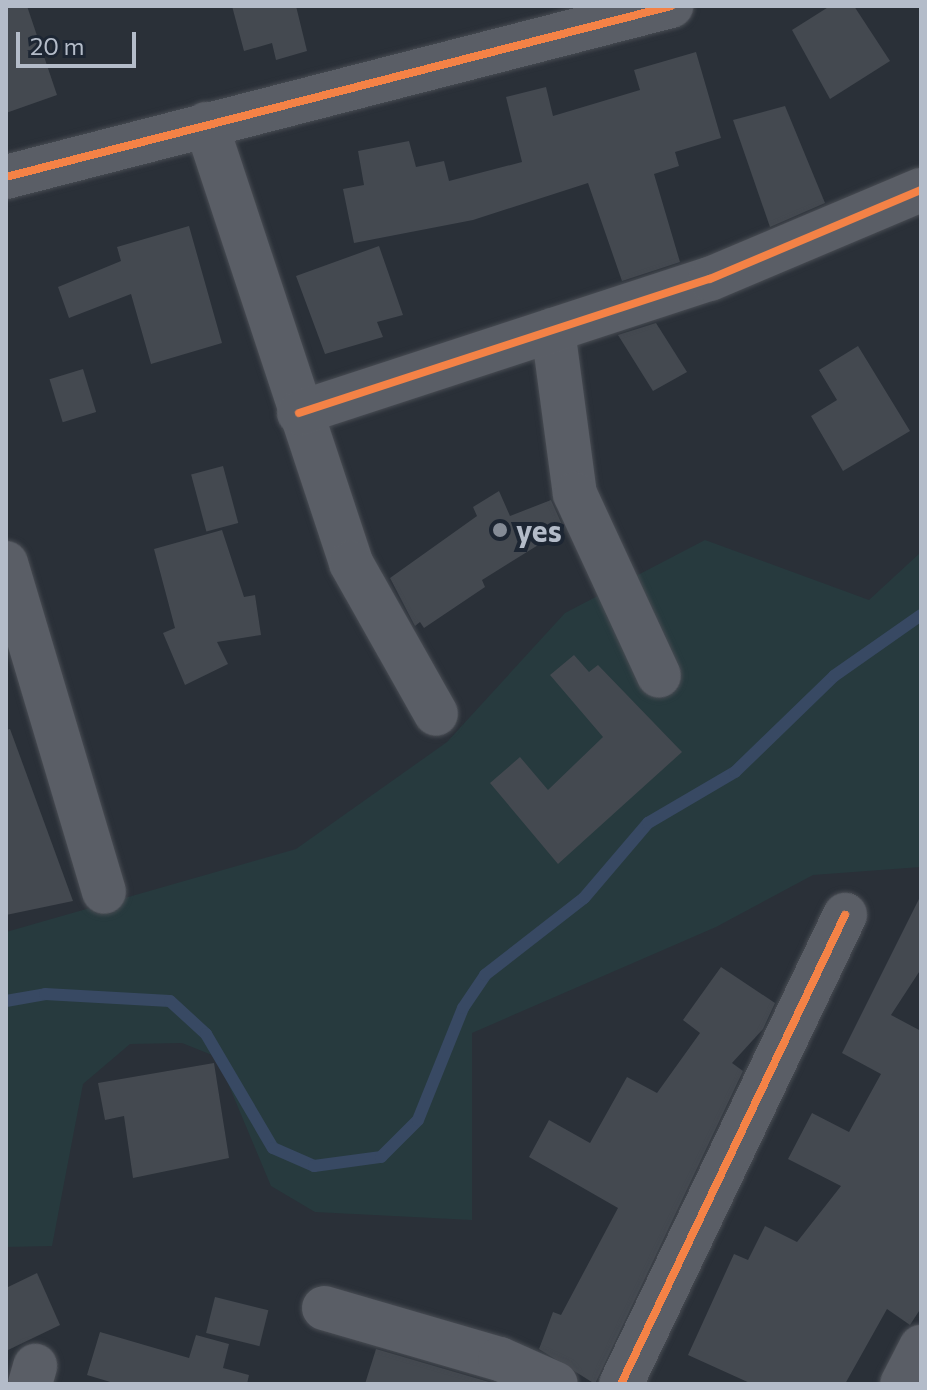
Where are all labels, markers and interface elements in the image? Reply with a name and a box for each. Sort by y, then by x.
scale bar [20,16,140,66]
text: 20 m [30,31,84,60]
place label: yes [516,512,562,548]
marker: yes [491,521,509,539]

